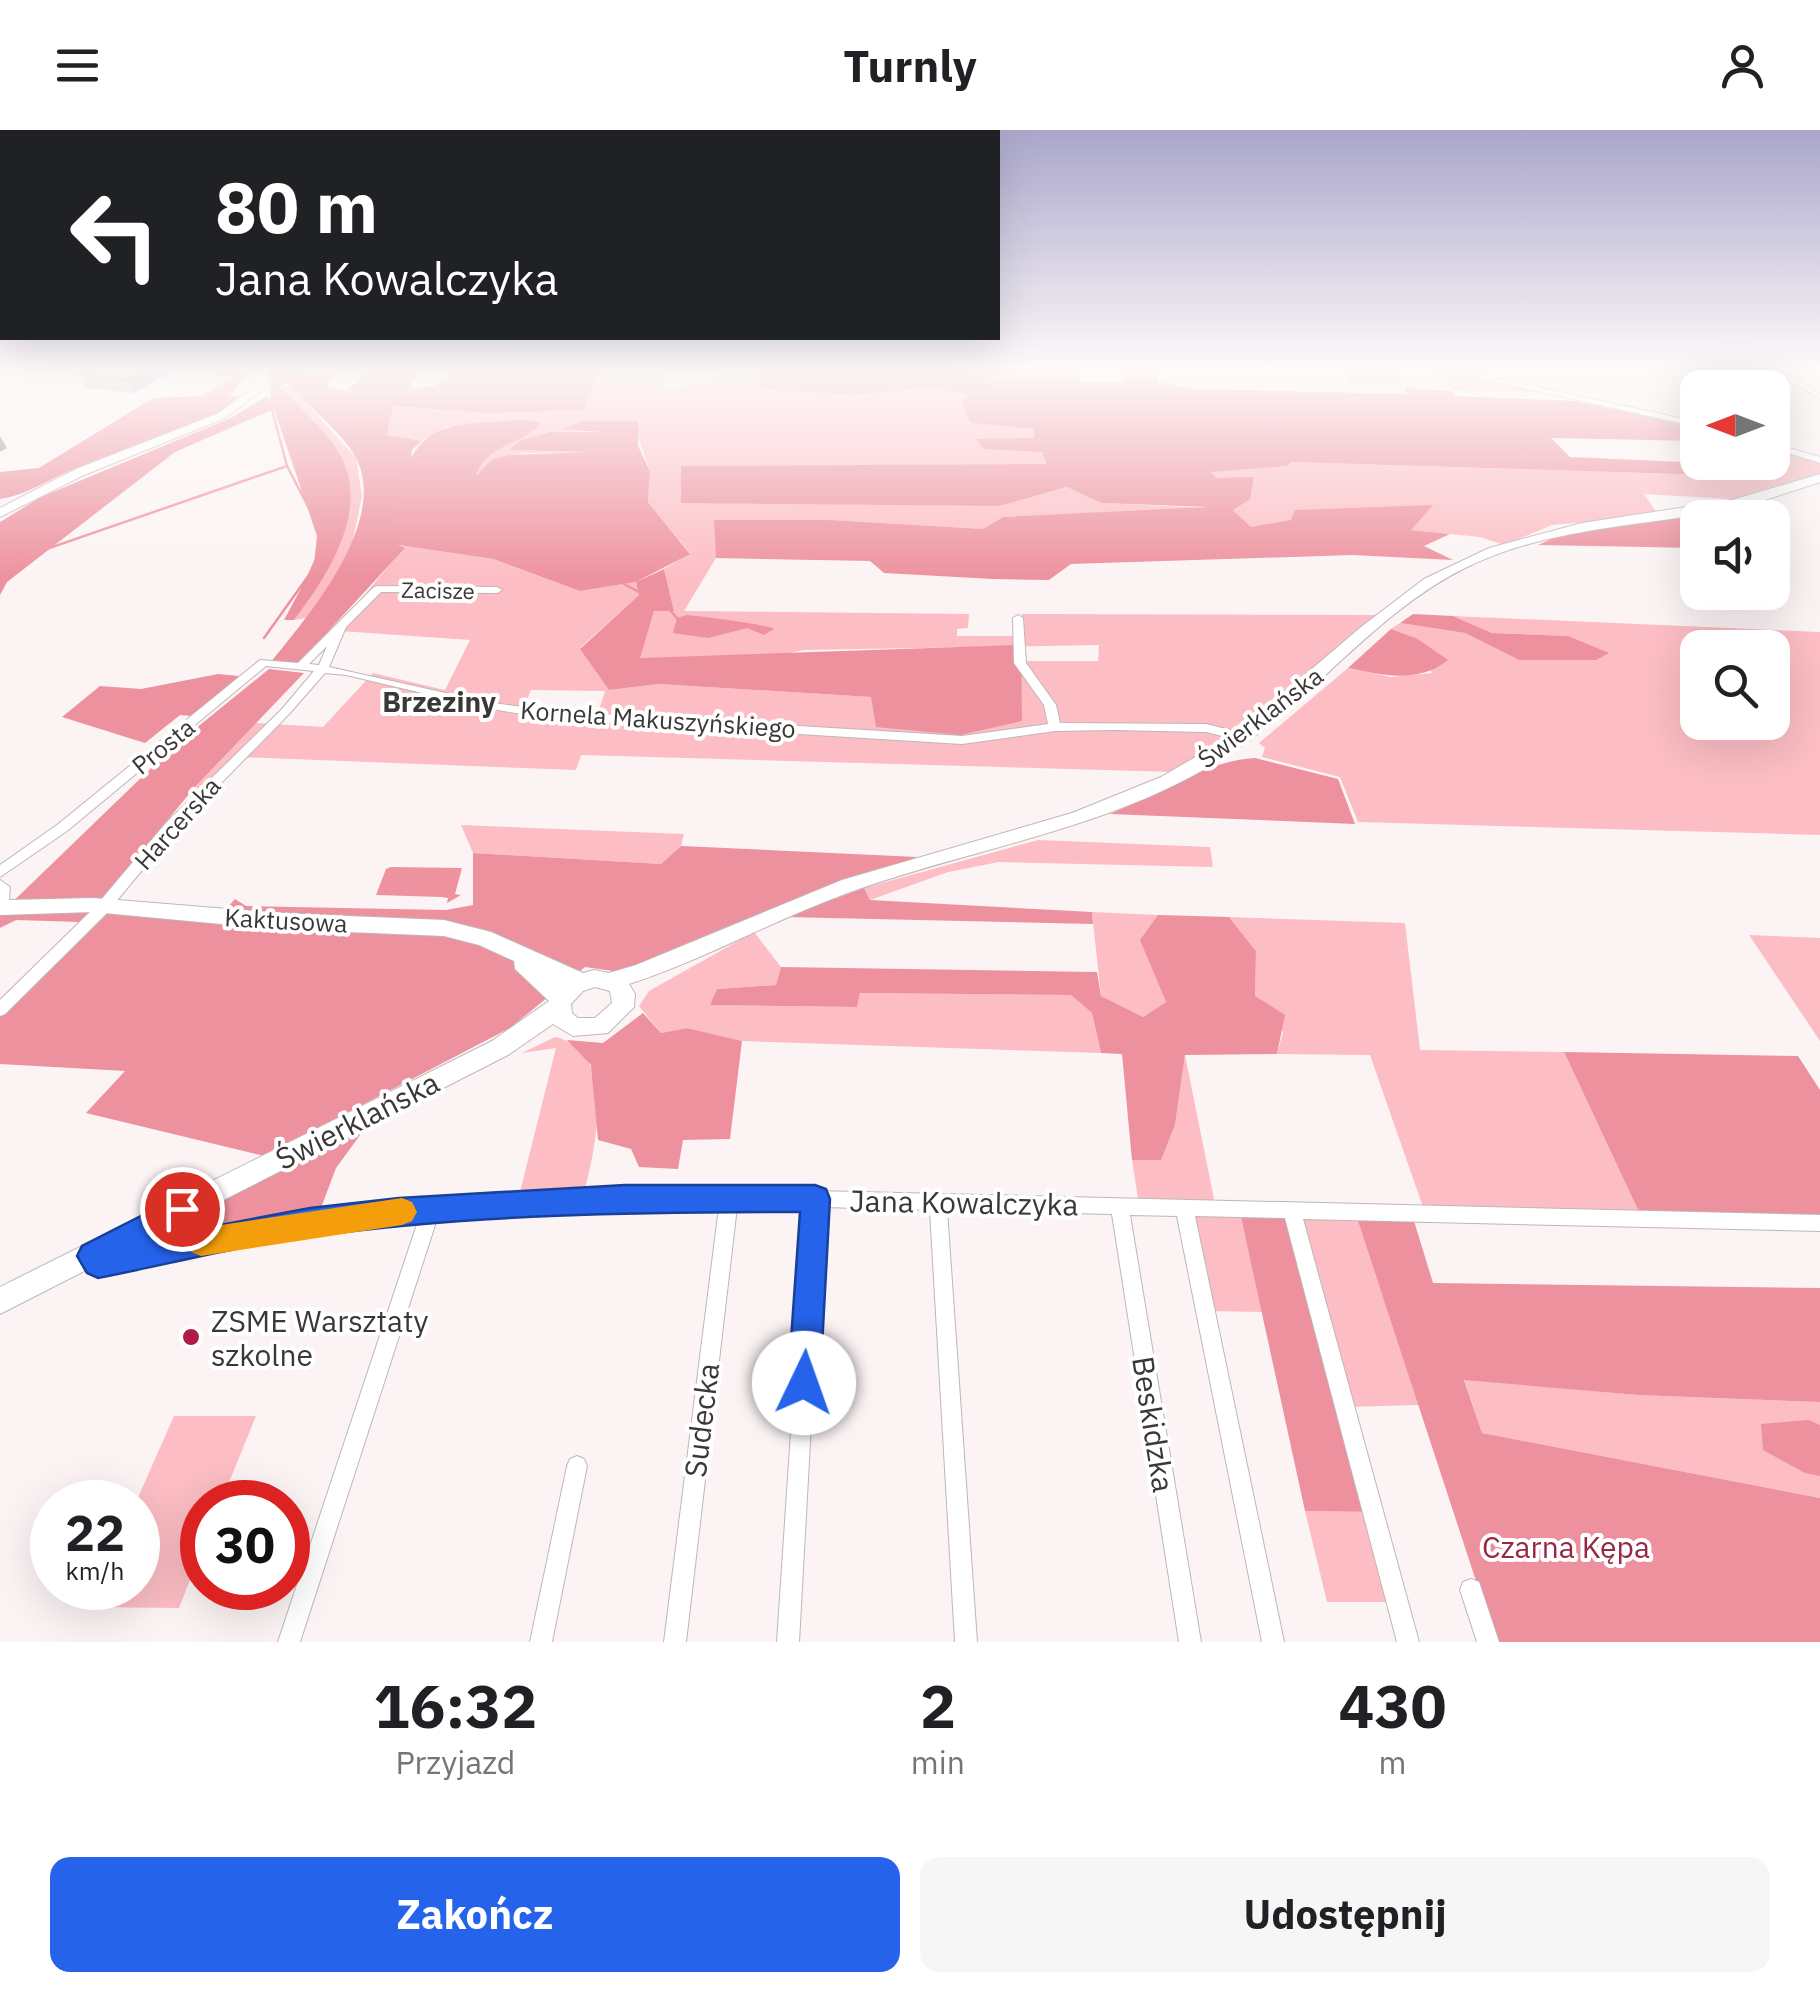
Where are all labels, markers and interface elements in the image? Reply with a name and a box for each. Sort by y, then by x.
text: Turnly [843,36,977,94]
icon: menu [50,38,105,93]
icon: person [1715,38,1770,93]
text: 80 m [215,161,378,252]
icon: left [50,170,180,300]
text: Jana Kowalczyka [215,249,559,307]
north arrow [1680,370,1790,480]
map controls [1680,370,1790,740]
button: sound [1680,500,1790,610]
street label: Zacisze [401,575,475,605]
button: search [1680,630,1790,740]
street label: Świerklańska [1191,659,1329,775]
district label: Brzeziny [382,683,496,720]
street label: Kornela Makuszyńskiego [519,693,797,745]
street label: Prosta [125,710,201,782]
street label: Harcerska [127,770,227,876]
street label: Kaktusowa [224,900,348,940]
street label: Świerklańska [268,1062,446,1178]
pin [140,1167,225,1252]
street label: Jana Kowalczyka [849,1181,1079,1223]
icon: arrive [155,1182,210,1237]
place label: ZSME Warsztaty szkolne [211,1301,429,1374]
marker: ZSME Warsztaty szkolne [180,1326,202,1348]
position arrow [752,1331,856,1435]
street label: Beskidzka [1124,1353,1184,1495]
street label: Sudecka [675,1360,727,1480]
speed limit sign: 30 [180,1480,310,1610]
text: 22 [65,1500,125,1565]
park label: Czarna Kępa [1482,1527,1650,1566]
text: km/h [66,1554,124,1587]
text: 16:32 [374,1666,537,1745]
text: 2 [920,1666,956,1745]
text: 430 [1338,1666,1446,1745]
text: Przyjazd [396,1741,515,1783]
text: min [911,1741,965,1783]
text: m [1379,1741,1406,1783]
button: Zakończ [50,1857,900,1972]
button: Udostępnij [920,1857,1770,1972]

